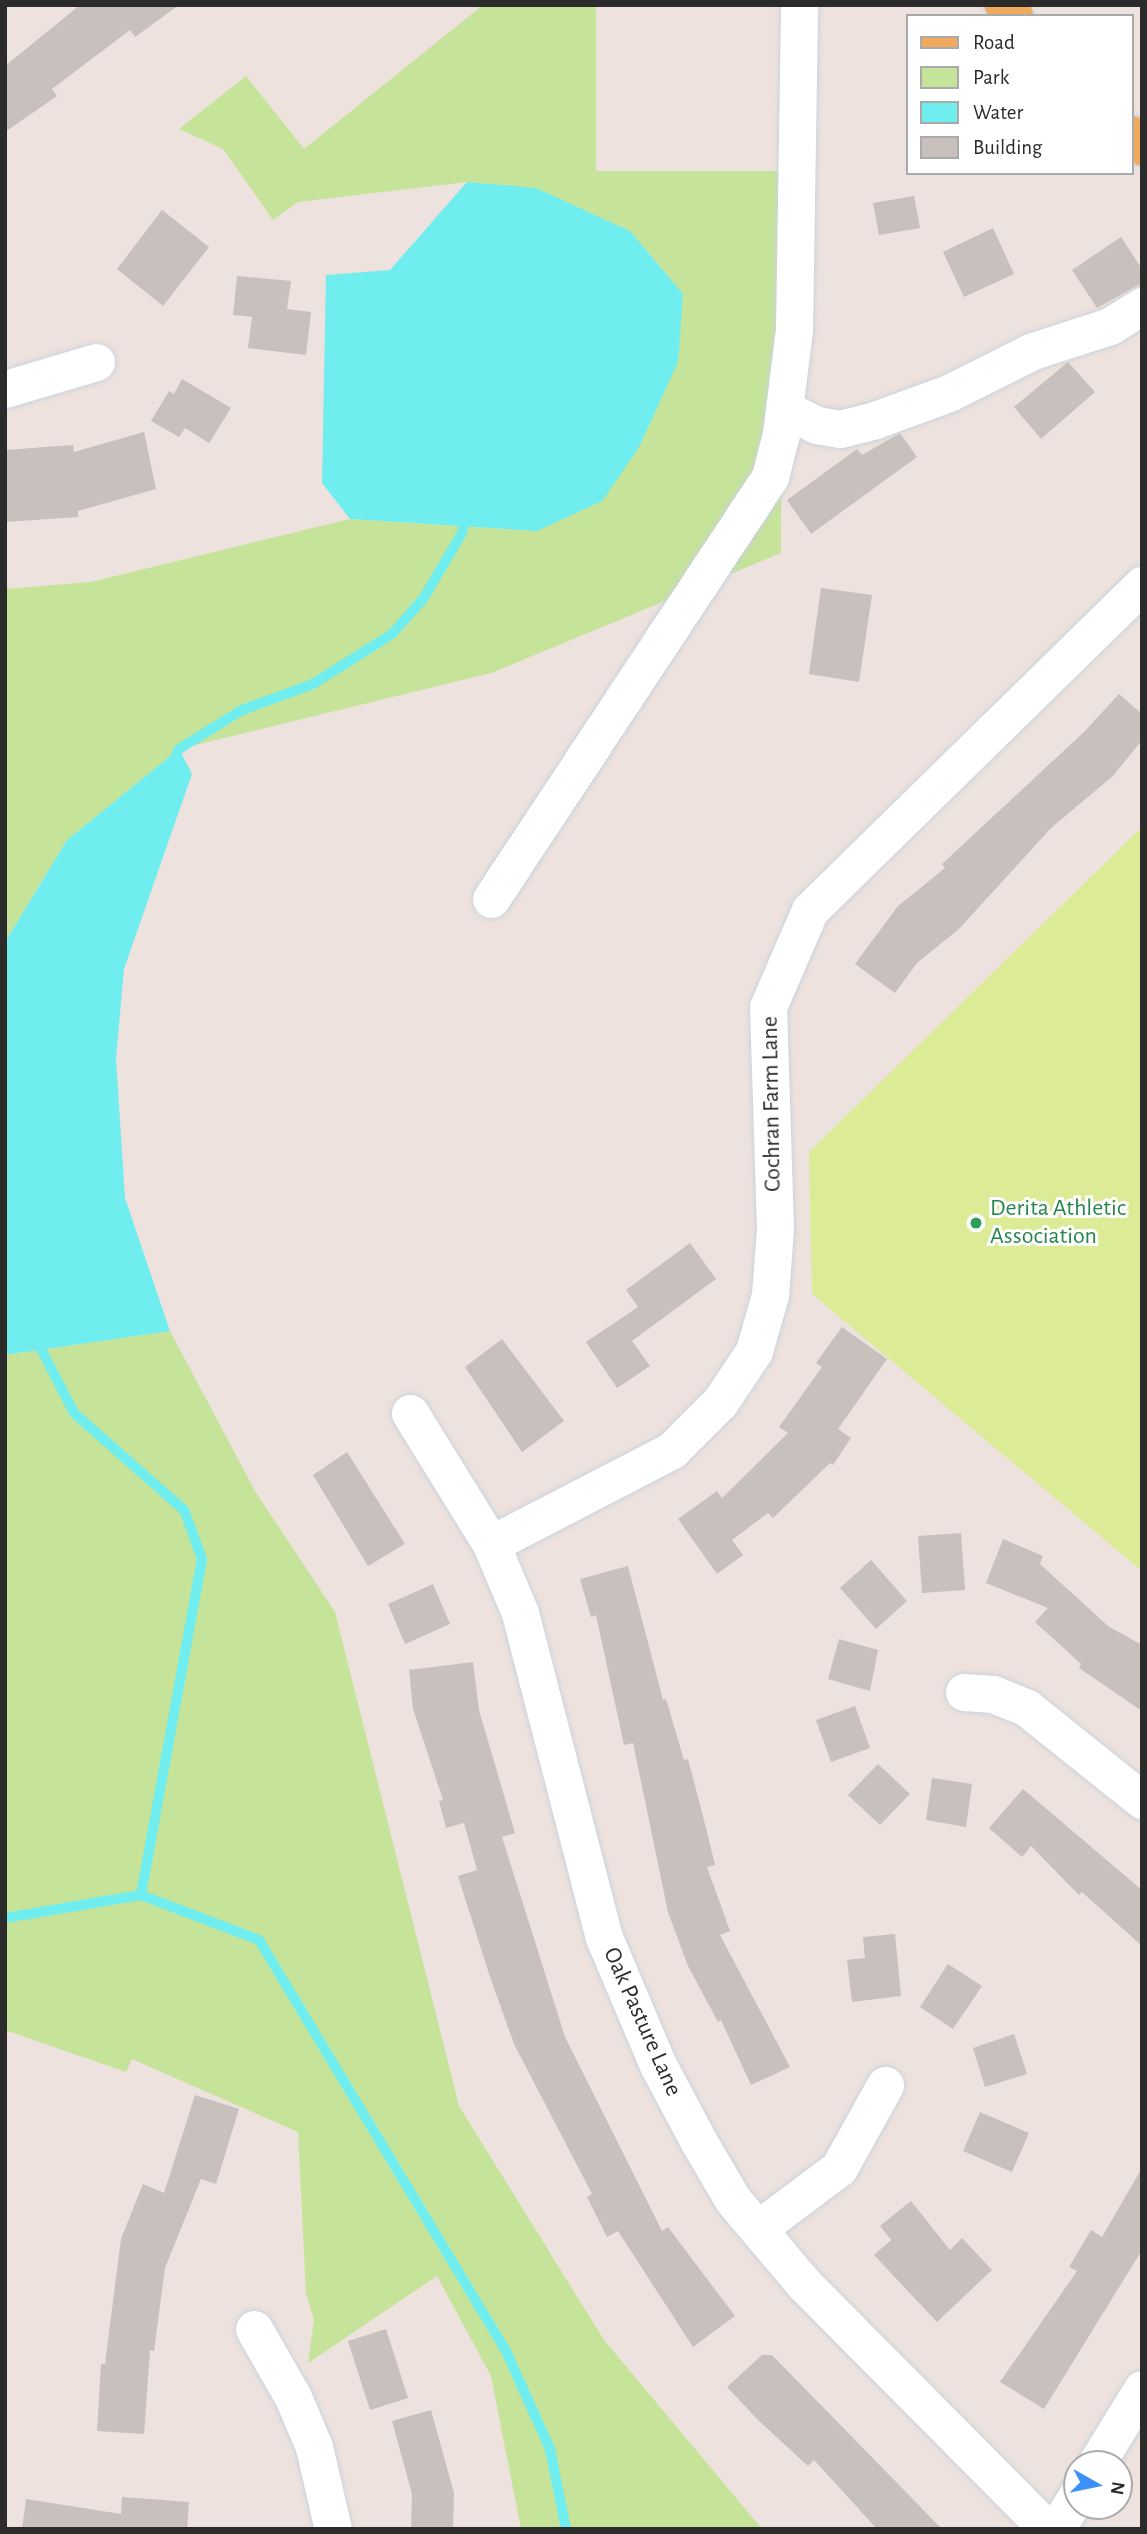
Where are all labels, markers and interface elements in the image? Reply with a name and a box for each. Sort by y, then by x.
legend [906,14,1133,175]
text: Road [973,32,1015,53]
text: Park [973,67,1009,88]
text: Water [973,102,1023,123]
text: Building [973,137,1042,158]
street label: Cochran Farm Lane [756,1016,788,1192]
place label: Derita Athletic Association [990,1195,1126,1251]
marker: Derita Athletic Association [968,1215,984,1231]
street label: Oak Pasture Lane [596,1943,688,2101]
north arrow [1063,2450,1133,2520]
text: N [1107,2480,1128,2496]

